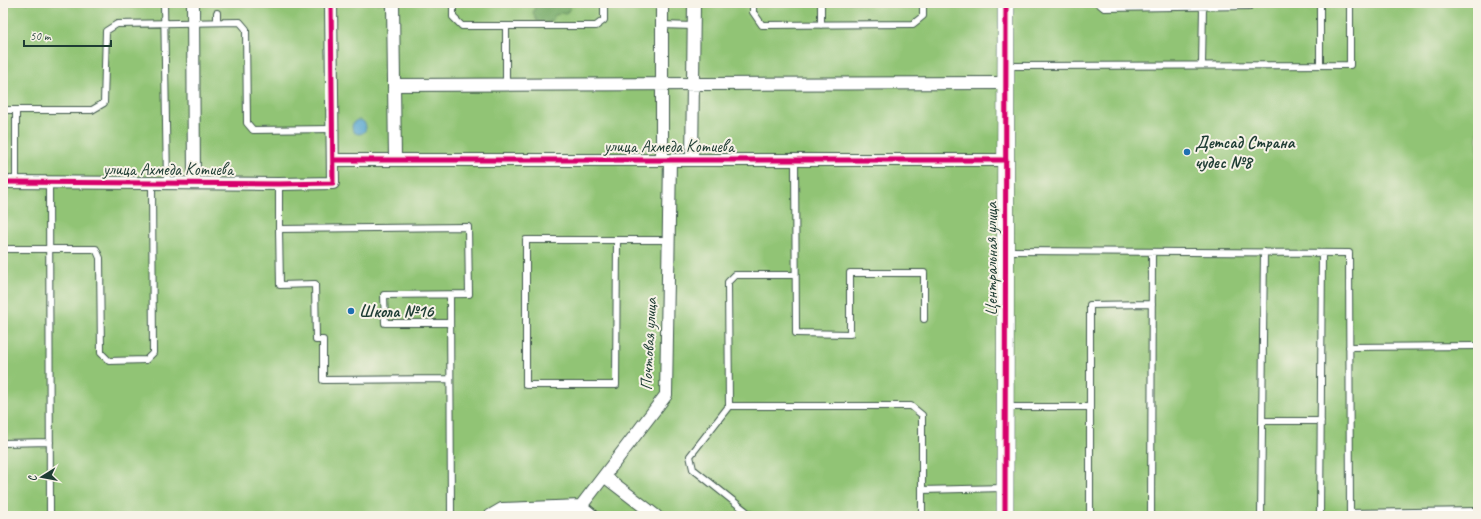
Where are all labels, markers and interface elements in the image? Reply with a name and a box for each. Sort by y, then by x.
scale bar [24,22,111,48]
text: 50 m [30,28,52,44]
place label: Детсад Страна чудес №8 [1195,132,1296,173]
street label: улица Ахмеда Котиева [603,136,736,157]
marker: Детсад Страна чудес №8 [1182,147,1192,157]
street label: улица Ахмеда Котиева [102,159,235,180]
street label: Центральная улица [981,200,1002,316]
street label: Почтовая улица [636,296,661,391]
place label: Школа №16 [359,301,434,322]
marker: Школа №16 [346,306,356,316]
north arrow [22,457,62,497]
text: С [24,473,40,483]

